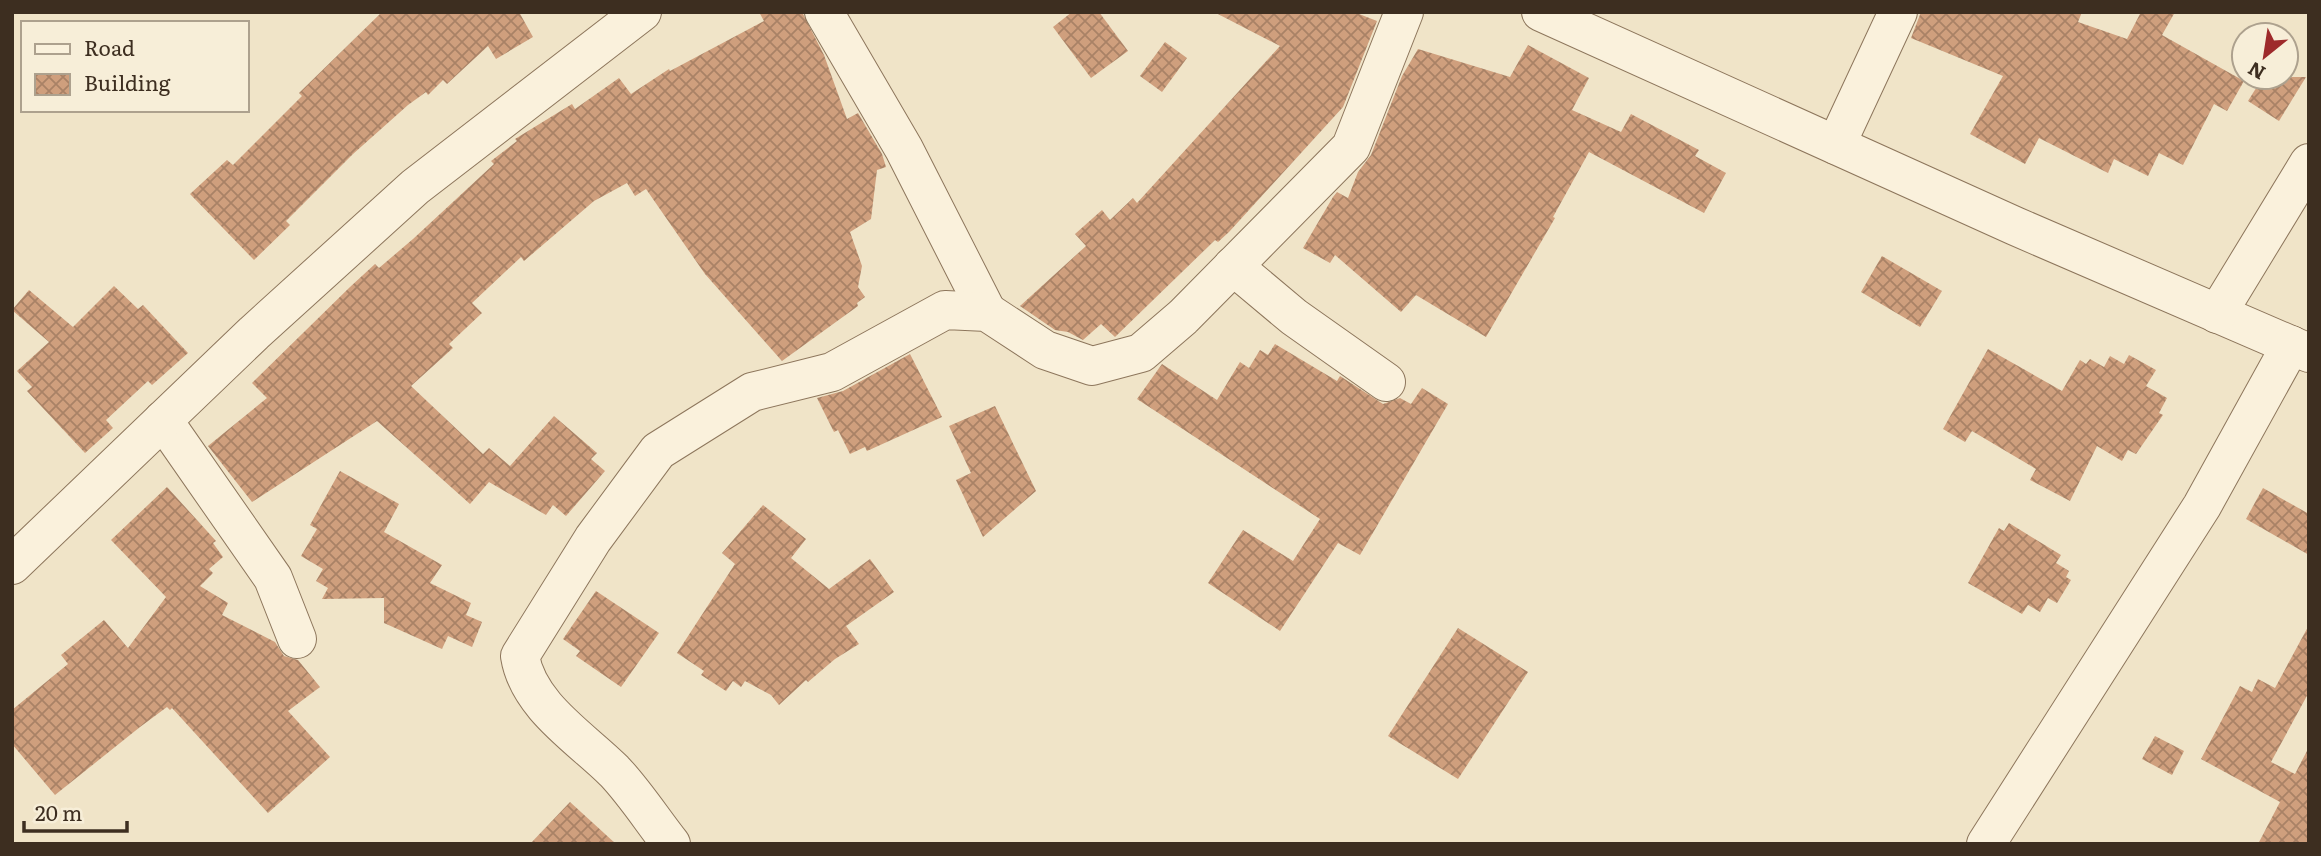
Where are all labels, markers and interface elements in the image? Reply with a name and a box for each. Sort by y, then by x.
legend [21,21,248,112]
north arrow [2230,21,2300,91]
text: Road [84,31,135,62]
text: N [2242,55,2270,88]
text: Building [84,66,171,97]
scale bar [24,790,128,834]
text: 20 m [35,796,82,827]

